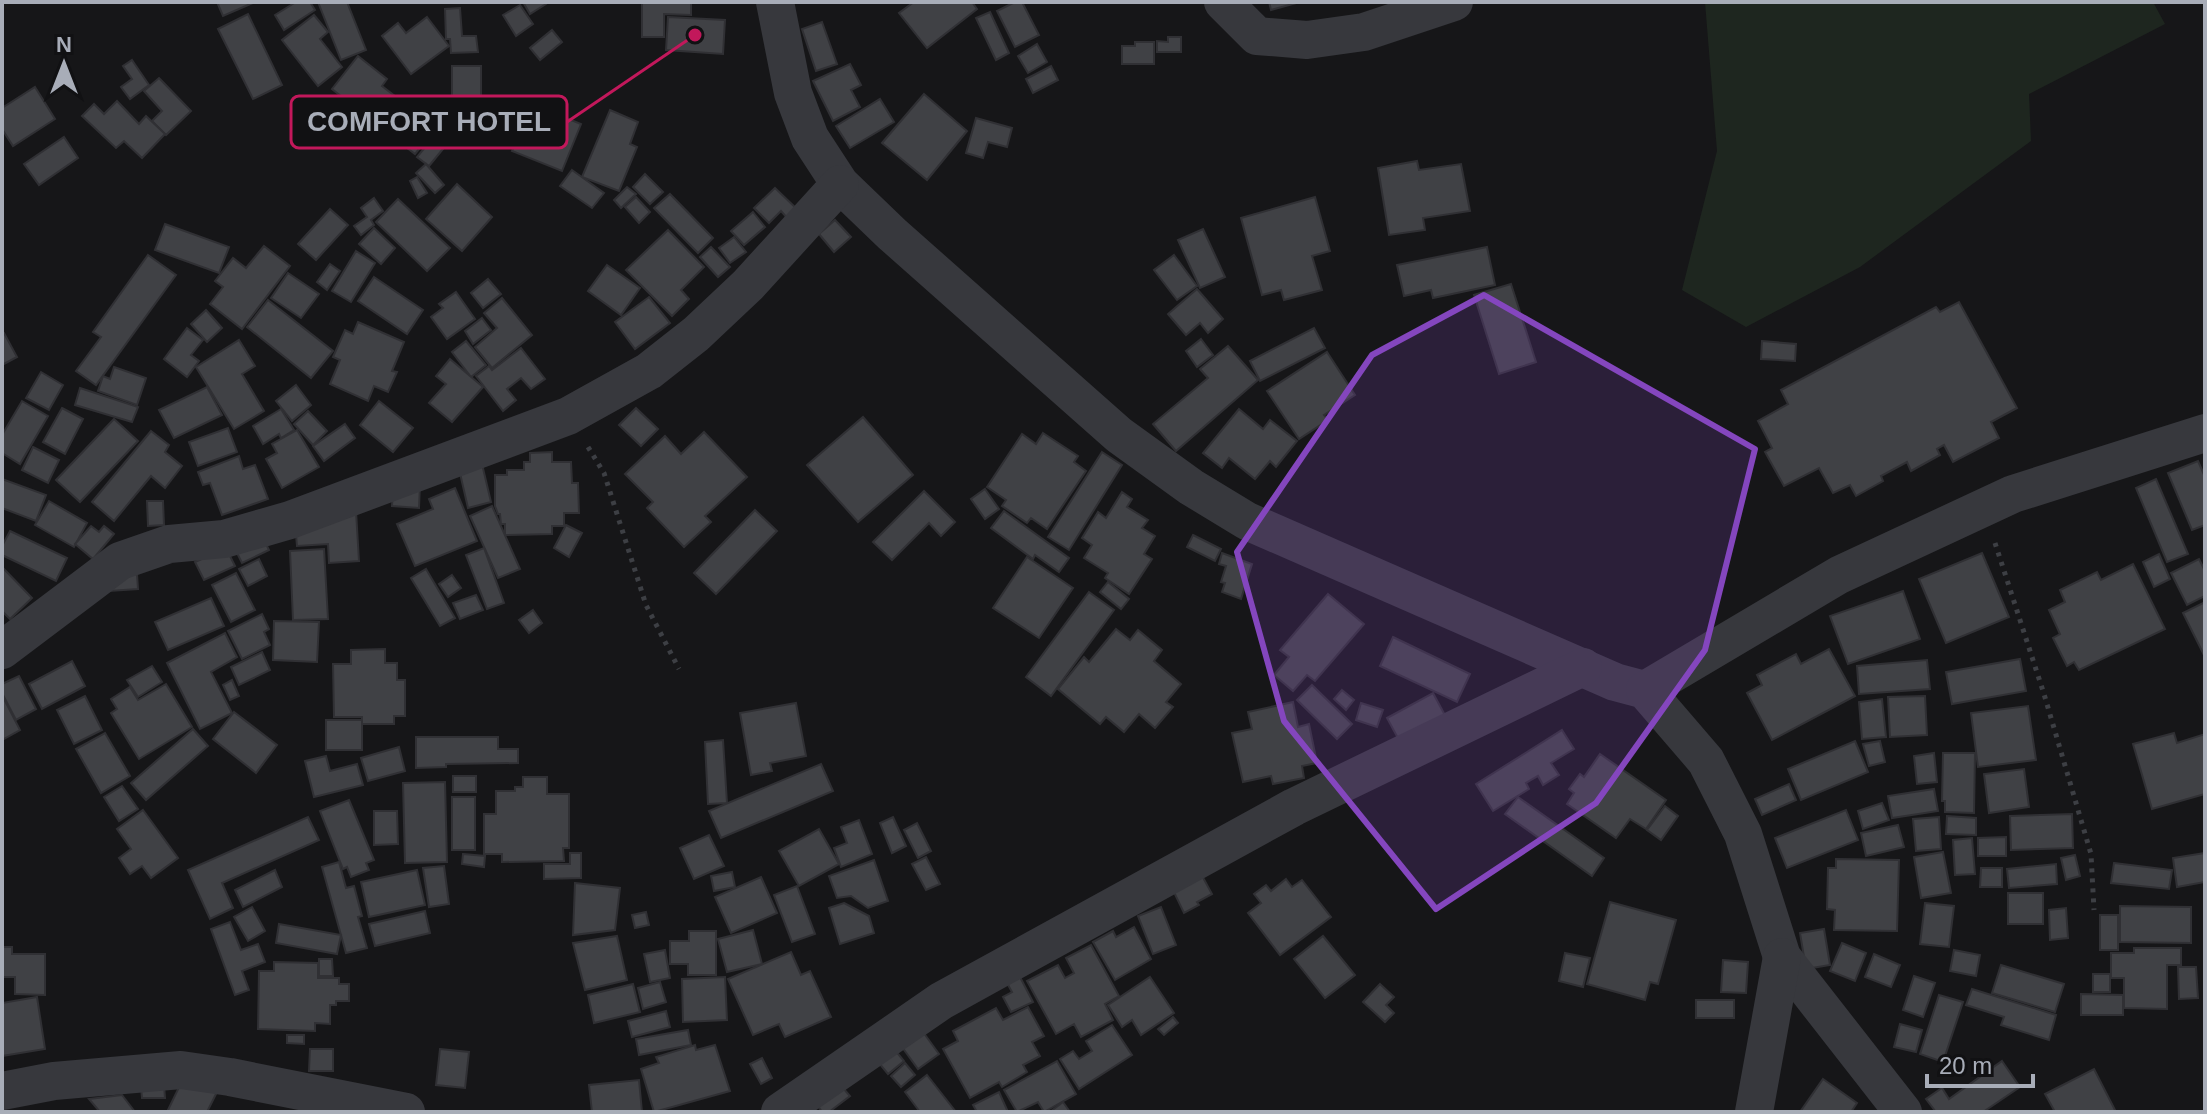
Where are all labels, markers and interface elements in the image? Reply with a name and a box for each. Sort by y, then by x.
north arrow [24,24,104,104]
text: N [56,32,72,57]
callout: COMFORT HOTEL [291,96,567,148]
text: COMFORT HOTEL [307,106,551,137]
scale bar [1927,1038,2033,1088]
text: 20 m [1939,1052,1992,1079]

